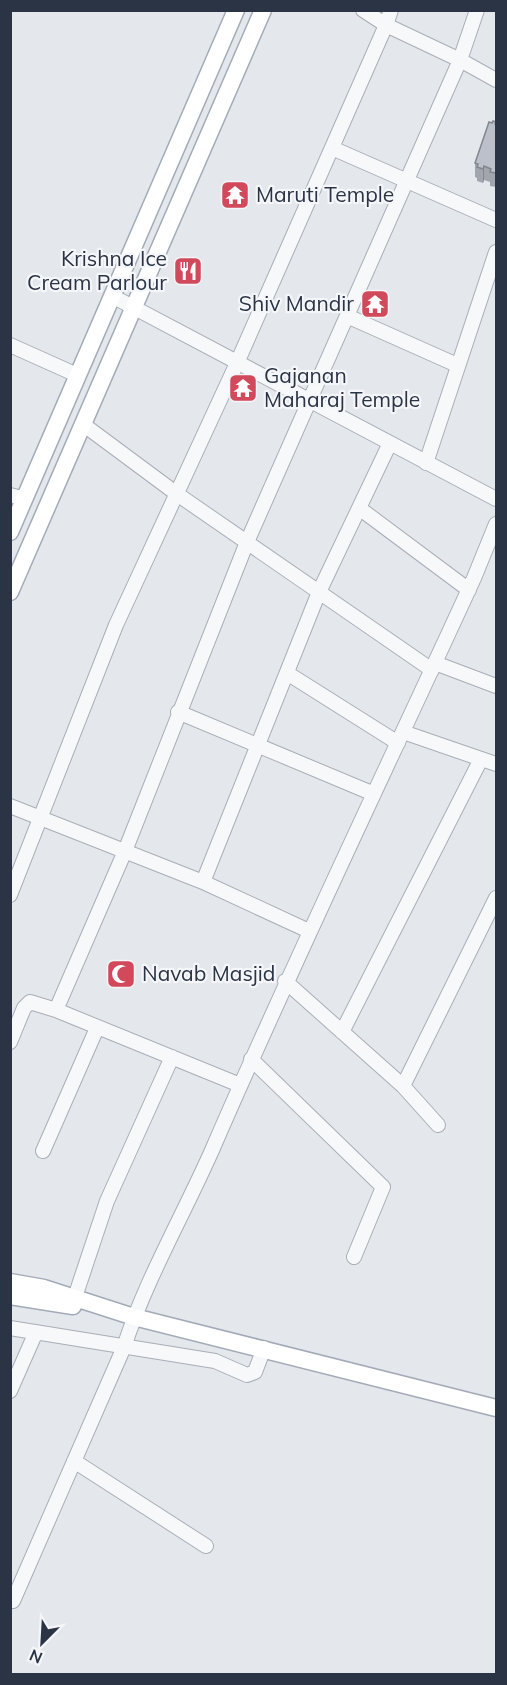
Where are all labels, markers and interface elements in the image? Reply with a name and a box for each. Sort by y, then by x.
temple icon: Maruti Temple [219,179,251,211]
place label: Maruti Temple [256,181,394,207]
place label: Krishna Ice Cream Parlour [27,245,167,295]
restaurant icon: Krishna Ice Cream Parlour [172,255,204,287]
temple icon: Shiv Mandir [359,288,391,320]
place label: Shiv Mandir [239,290,354,316]
place label: Gajanan Maharaj Temple [264,362,420,412]
temple icon: Gajanan Maharaj Temple [227,372,259,404]
mosque icon: Navab Masjid [105,958,137,990]
place label: Navab Masjid [142,960,275,986]
north arrow [12,1613,72,1673]
text: N [26,1645,45,1668]

